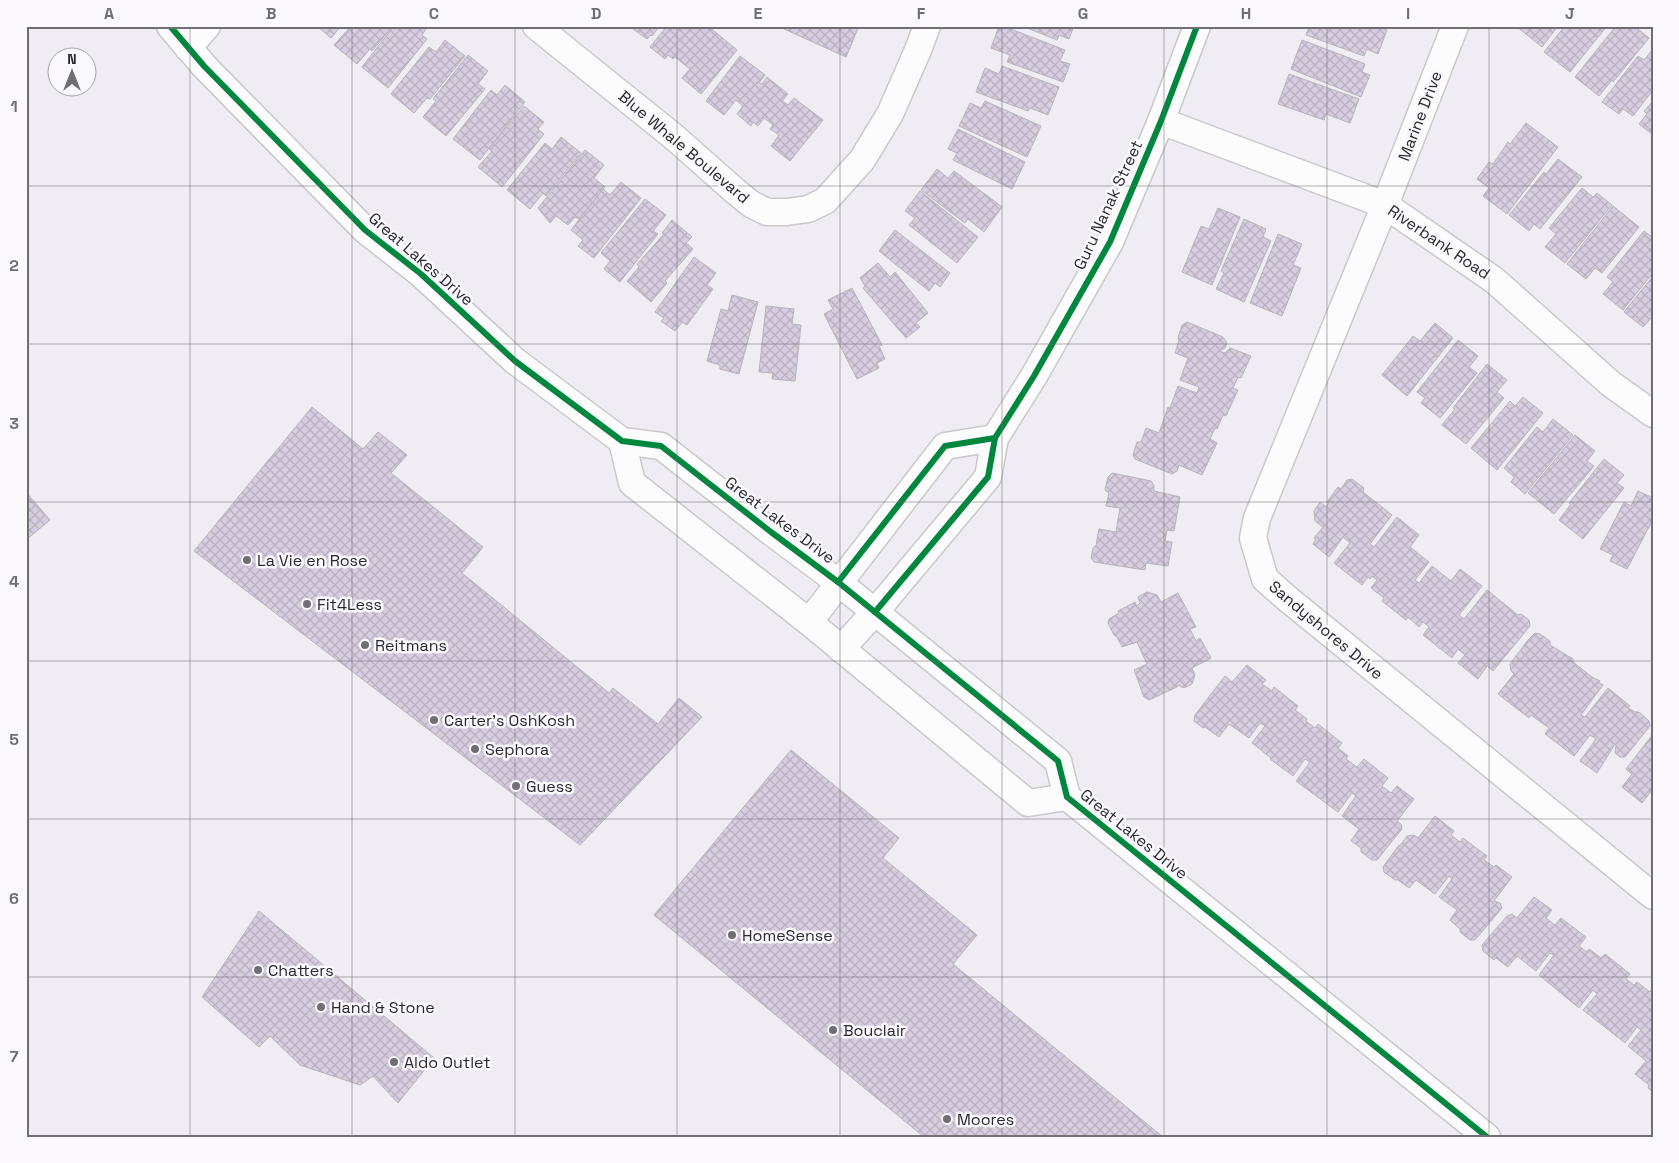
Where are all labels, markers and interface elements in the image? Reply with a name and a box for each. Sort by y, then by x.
text: A [104,3,114,24]
text: B [266,3,276,24]
text: C [429,3,439,24]
text: D [591,3,601,24]
text: E [754,3,763,24]
text: F [917,3,926,24]
text: G [1078,3,1088,24]
text: H [1241,3,1251,24]
text: I [1406,3,1410,24]
text: J [1565,3,1575,24]
north arrow [48,48,98,98]
text: N [67,50,77,68]
street label: Marine Drive [1393,68,1447,164]
street label: Blue Whale Boulevard [614,86,754,208]
text: 1 [10,96,18,117]
street label: Guru Nanak Street [1069,137,1147,273]
street label: Riverbank Road [1384,200,1494,284]
street label: Great Lakes Drive [364,208,478,310]
text: 2 [9,255,19,276]
text: 3 [9,413,19,434]
street label: Great Lakes Drive [721,472,839,568]
place label: La Vie en Rose [257,550,368,571]
marker: La Vie en Rose [241,554,253,566]
text: 4 [9,571,19,592]
street label: Sandyshores Drive [1264,576,1388,684]
place label: Fit4Less [317,594,382,615]
marker: Fit4Less [301,598,313,610]
place label: Reitmans [375,635,447,656]
marker: Reitmans [359,639,371,651]
place label: Carter's OshKosh [444,710,575,731]
marker: Carter's OshKosh [428,714,440,726]
text: 5 [9,729,19,750]
place label: Sephora [485,739,549,760]
marker: Sephora [469,743,481,755]
place label: Guess [526,776,573,797]
marker: Guess [510,780,522,792]
street label: Great Lakes Drive [1076,784,1192,884]
text: 6 [9,888,19,909]
place label: HomeSense [742,925,833,946]
marker: HomeSense [726,929,738,941]
place label: Chatters [268,960,334,981]
marker: Chatters [252,964,264,976]
place label: Hand & Stone [331,997,435,1018]
marker: Hand & Stone [315,1001,327,1013]
place label: Bouclair [843,1020,906,1041]
marker: Bouclair [827,1024,839,1036]
text: 7 [10,1046,19,1067]
place label: Aldo Outlet [404,1052,491,1073]
marker: Aldo Outlet [388,1056,400,1068]
place label: Moores [957,1109,1014,1130]
marker: Moores [941,1113,953,1125]

